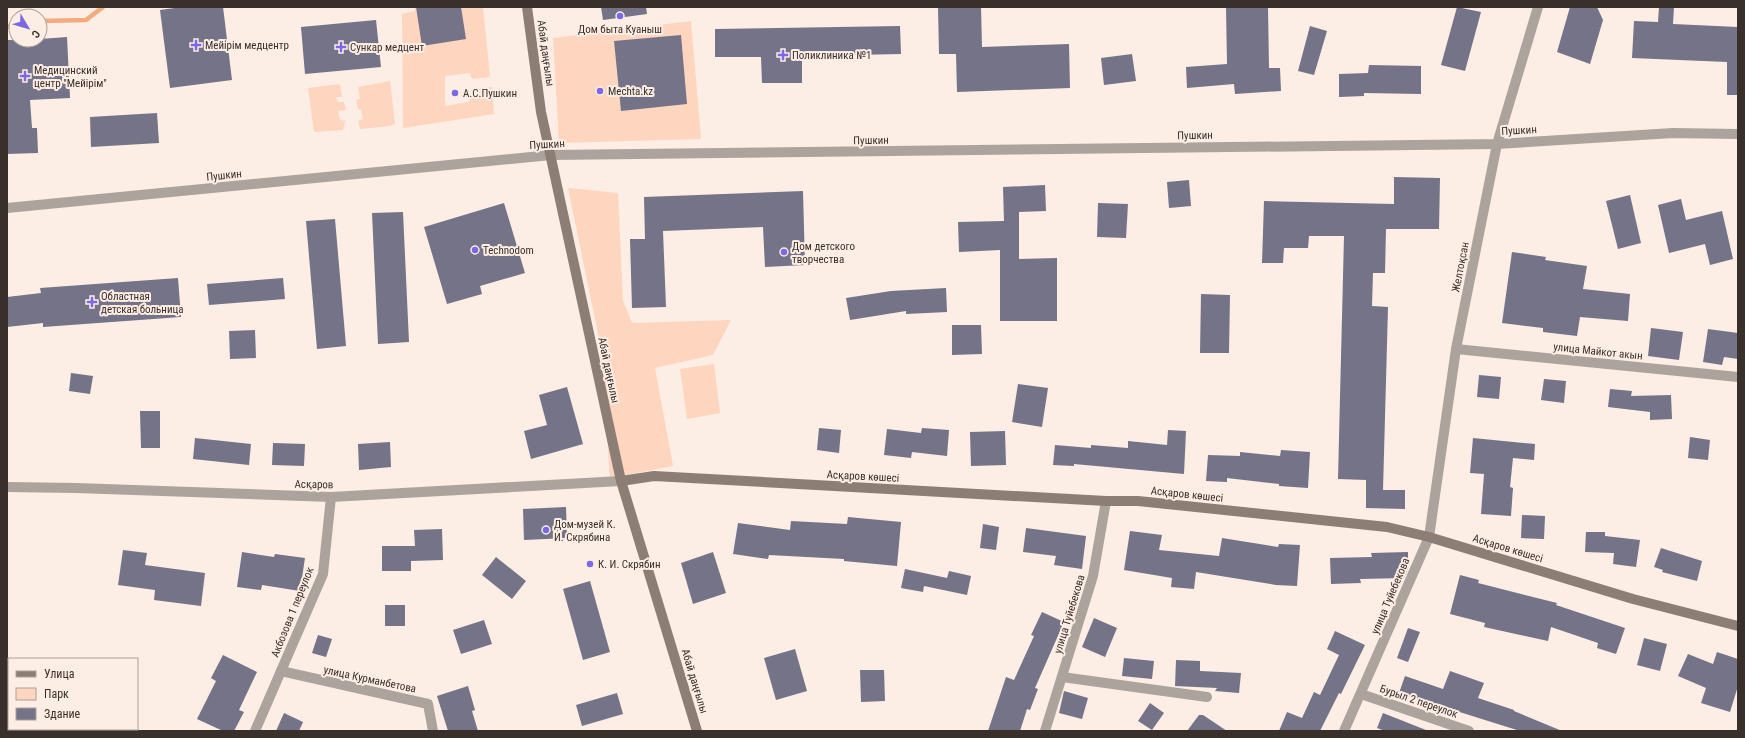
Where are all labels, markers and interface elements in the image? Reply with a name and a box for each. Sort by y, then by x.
north arrow [8,8,48,48]
marker: Дом быта Куаныш [615,11,625,21]
street label: Абай даңғылы [534,19,557,87]
place label: Дом быта Куаныш [578,23,662,36]
text: С [28,27,43,40]
marker: Мейірім медцентр [190,39,202,51]
place label: Мейірім медцентр [205,39,289,52]
marker: Сункар медцент [335,41,347,53]
place label: Сункар медцент [350,41,425,54]
marker: Поликлиника №1 [777,49,789,61]
place label: Поликлиника №1 [792,49,871,62]
place label: Медицинский центр "Мейірім" [34,64,107,90]
marker: Медицинский центр "Мейірім" [19,70,31,82]
place label: Mechta.kz [608,85,653,98]
marker: Mechta.kz [595,86,605,96]
place label: А.С.Пушкин [463,87,517,100]
marker: А.С.Пушкин [450,88,460,98]
street label: Пушкин [1501,123,1537,138]
street label: Пушкин [1177,129,1213,142]
street label: Пушкин [853,134,889,147]
street label: Пушкин [529,137,565,152]
street label: Пушкин [206,167,242,184]
place label: Дом детского творчества [792,240,855,266]
street label: Желтоқсан [1449,241,1472,293]
place label: Technodom [483,244,534,257]
marker: Technodom [470,245,480,255]
marker: Дом детского творчества [779,247,789,257]
place label: Областная детская больница [101,290,184,316]
marker: Областная детская больница [86,296,98,308]
street label: Абай даңғылы [595,336,622,404]
street label: улица Майкот акын [1553,340,1643,363]
street label: Асқаров көшесі [826,468,900,485]
street label: Асқаров [294,478,334,491]
street label: Асқаров көшесі [1150,484,1224,505]
place label: Дом-музей К. И. Скрябина [554,518,616,544]
marker: Дом-музей К. И. Скрябина [541,525,551,535]
street label: Асқаров көшесі [1471,532,1544,565]
street label: улица Туйебекова [1369,556,1412,636]
place label: К. И. Скрябин [598,558,661,571]
marker: К. И. Скрябин [585,559,595,569]
street label: Акбозова 1 переулок [268,564,317,659]
street label: улица Туйебекова [1051,573,1088,655]
street label: Абай даңғылы [679,647,711,715]
legend [8,658,138,730]
street label: улица Курманбетова [322,663,417,696]
text: Улица [44,667,75,681]
street label: Бурыл 2 переулок [1378,682,1460,721]
text: Парк [44,687,69,701]
text: Здание [44,707,81,721]

